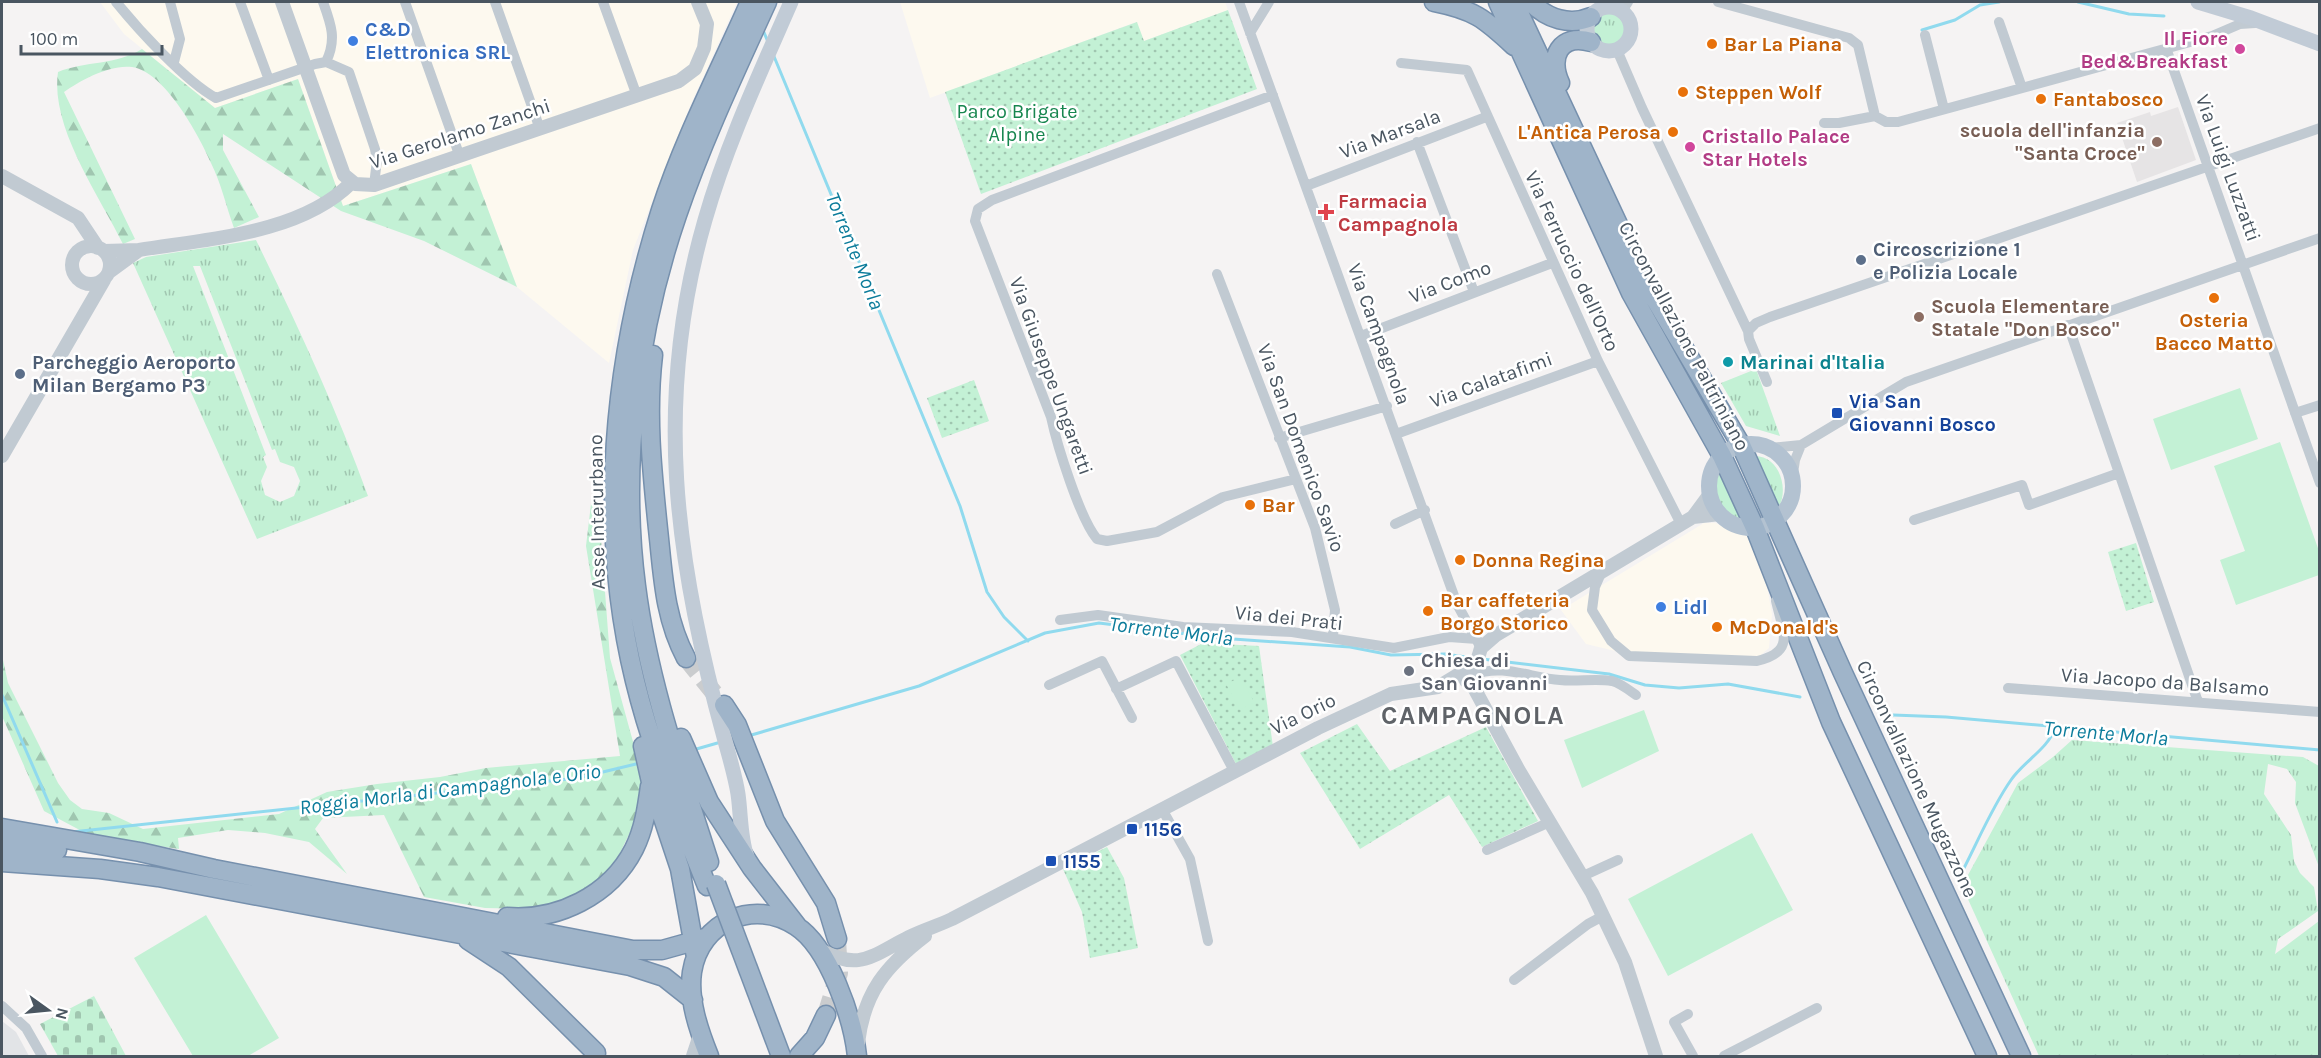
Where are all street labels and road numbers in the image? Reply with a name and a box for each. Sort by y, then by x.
street label: Via Luigi Luzzatti [2191,91,2265,245]
street label: Via Gerolamo Zanchi [367,94,553,174]
street label: Via Marsala [1336,104,1444,164]
street label: Via Ferruccio dell'Orto [1520,167,1624,355]
street label: Circonvallazione Paltriniano [1614,218,1754,454]
street label: Via Como [1406,256,1494,308]
street label: Via Campagnola [1343,260,1415,408]
street label: Via Giuseppe Ungaretti [1004,274,1098,478]
street label: Via San Domenico Savio [1253,341,1349,555]
street label: Via Calatafimi [1427,347,1555,413]
street label: Asse Interurbano [584,434,610,590]
street label: Via dei Prati [1234,601,1344,635]
street label: Circonvallazione Mugazzone [1852,657,1982,901]
street label: Via Jacopo da Balsamo [2060,663,2270,701]
street label: Via Orio [1267,688,1339,740]

